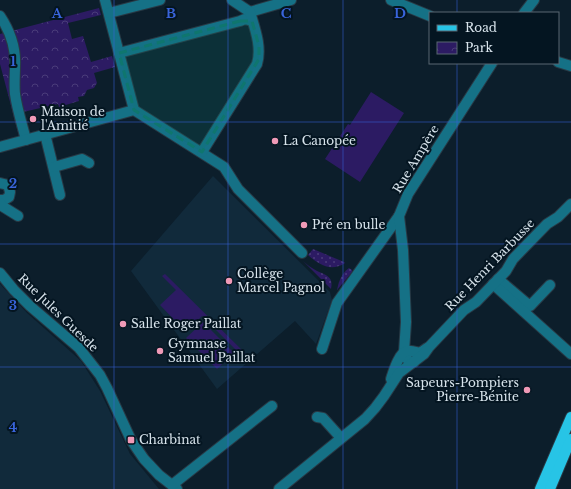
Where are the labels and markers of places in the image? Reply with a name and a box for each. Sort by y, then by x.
place label: Maison de l'Amitié [41,104,105,133]
marker: Maison de l'Amitié [28,114,38,124]
place label: La Canopée [283,133,356,148]
marker: La Canopée [270,136,280,146]
place label: Pré en bulle [312,217,385,232]
marker: Pré en bulle [299,220,309,230]
place label: Collège Marcel Pagnol [237,266,325,295]
marker: Collège Marcel Pagnol [224,276,234,286]
place label: Salle Roger Paillat [131,316,242,331]
marker: Salle Roger Paillat [118,319,128,329]
place label: Gymnase Samuel Paillat [168,336,256,365]
marker: Gymnase Samuel Paillat [155,346,165,356]
place label: Sapeurs-Pompiers Pierre-Bénite [406,375,519,404]
marker: Sapeurs-Pompiers Pierre-Bénite [522,385,532,395]
place label: Charbinat [139,432,201,447]
marker: Charbinat [126,435,136,445]

